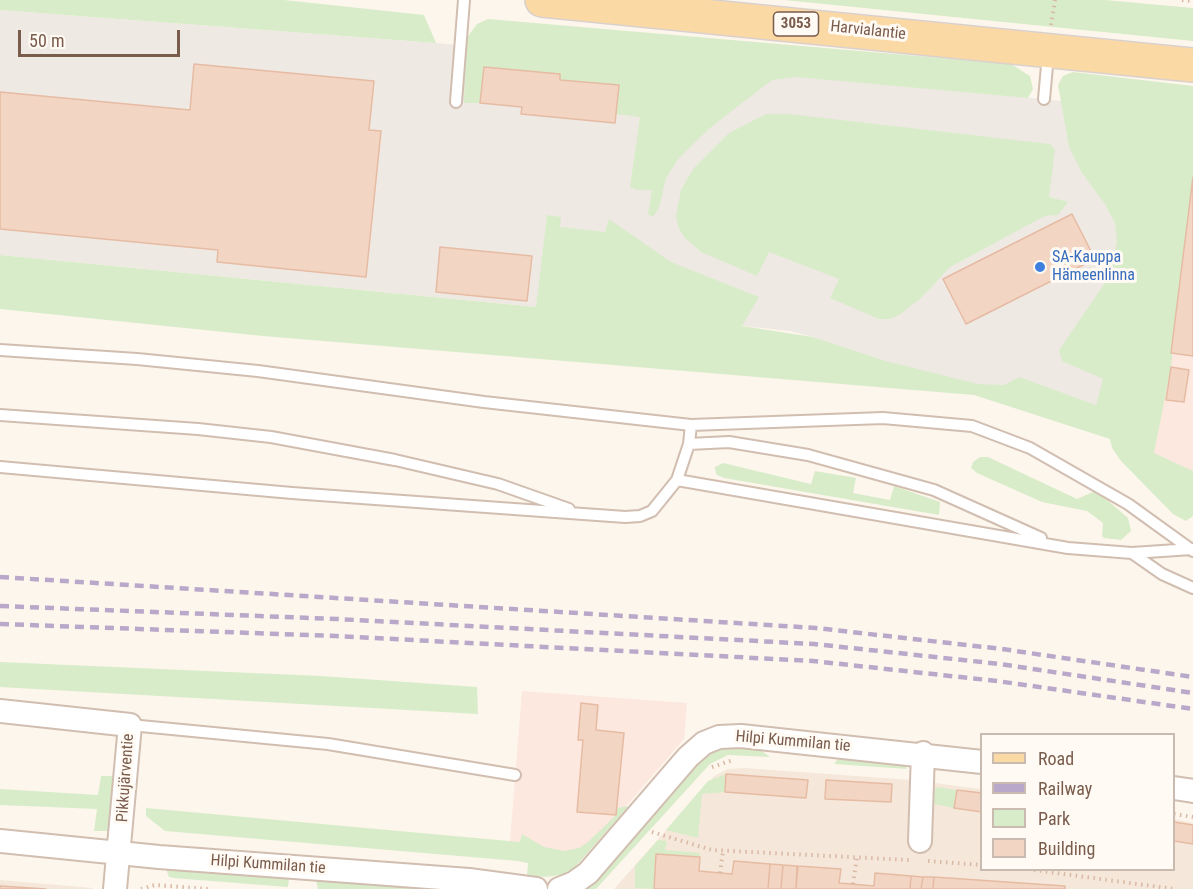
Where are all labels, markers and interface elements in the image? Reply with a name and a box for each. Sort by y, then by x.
road number: 3053 [774,12,818,36]
street label: Harvialantie [829,17,907,45]
scale bar [21,18,183,56]
text: 50 m [29,30,64,51]
place label: SA-Kauppa Hämeenlinna [1052,248,1135,286]
marker: SA-Kauppa Hämeenlinna [1033,260,1047,274]
street label: Hilpi Kummilan tie [735,727,851,757]
street label: Pikkujärventie [113,733,139,823]
legend [980,733,1175,871]
text: Road [1038,748,1074,769]
text: Railway [1038,778,1092,799]
text: Park [1038,808,1070,829]
text: Building [1038,838,1095,859]
street label: Hilpi Kummilan tie [210,851,326,879]

